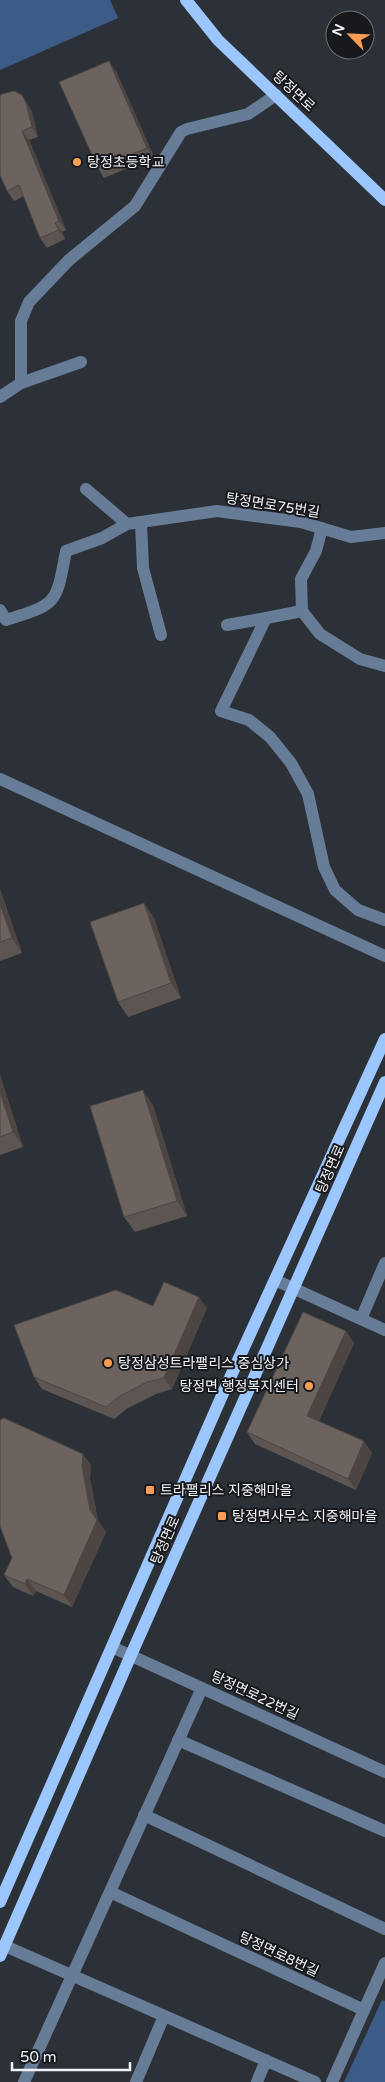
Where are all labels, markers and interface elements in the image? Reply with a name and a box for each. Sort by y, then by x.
north arrow [325,10,375,60]
text: N [329,21,349,39]
street label: 탕정면로 [269,68,318,115]
place label: 탕정초등학교 [87,154,164,171]
marker: 탕정초등학교 [71,156,83,168]
street label: 탕정면로75번길 [225,490,321,521]
street label: 탕정면로 [312,1142,349,1196]
place label: 탕정삼성트라팰리스 중심상가 [118,1355,289,1372]
marker: 탕정삼성트라팰리스 중심상가 [102,1357,114,1369]
place label: 탕정면 행정복지센터 [179,1378,299,1395]
marker: 탕정면 행정복지센터 [303,1380,315,1392]
place label: 트라팰리스 지중해마을 [160,1482,293,1499]
marker: 트라팰리스 지중해마을 [144,1484,156,1496]
place label: 탕정면사무소 지중해마을 [232,1508,377,1525]
marker: 탕정면사무소 지중해마을 [216,1510,228,1522]
street label: 탕정면로 [147,1513,184,1567]
street label: 탕정면로22번길 [208,1668,301,1723]
street label: 탕정면로8번길 [236,1929,321,1980]
scale bar [12,2040,130,2072]
text: 50 m [20,2048,57,2066]

